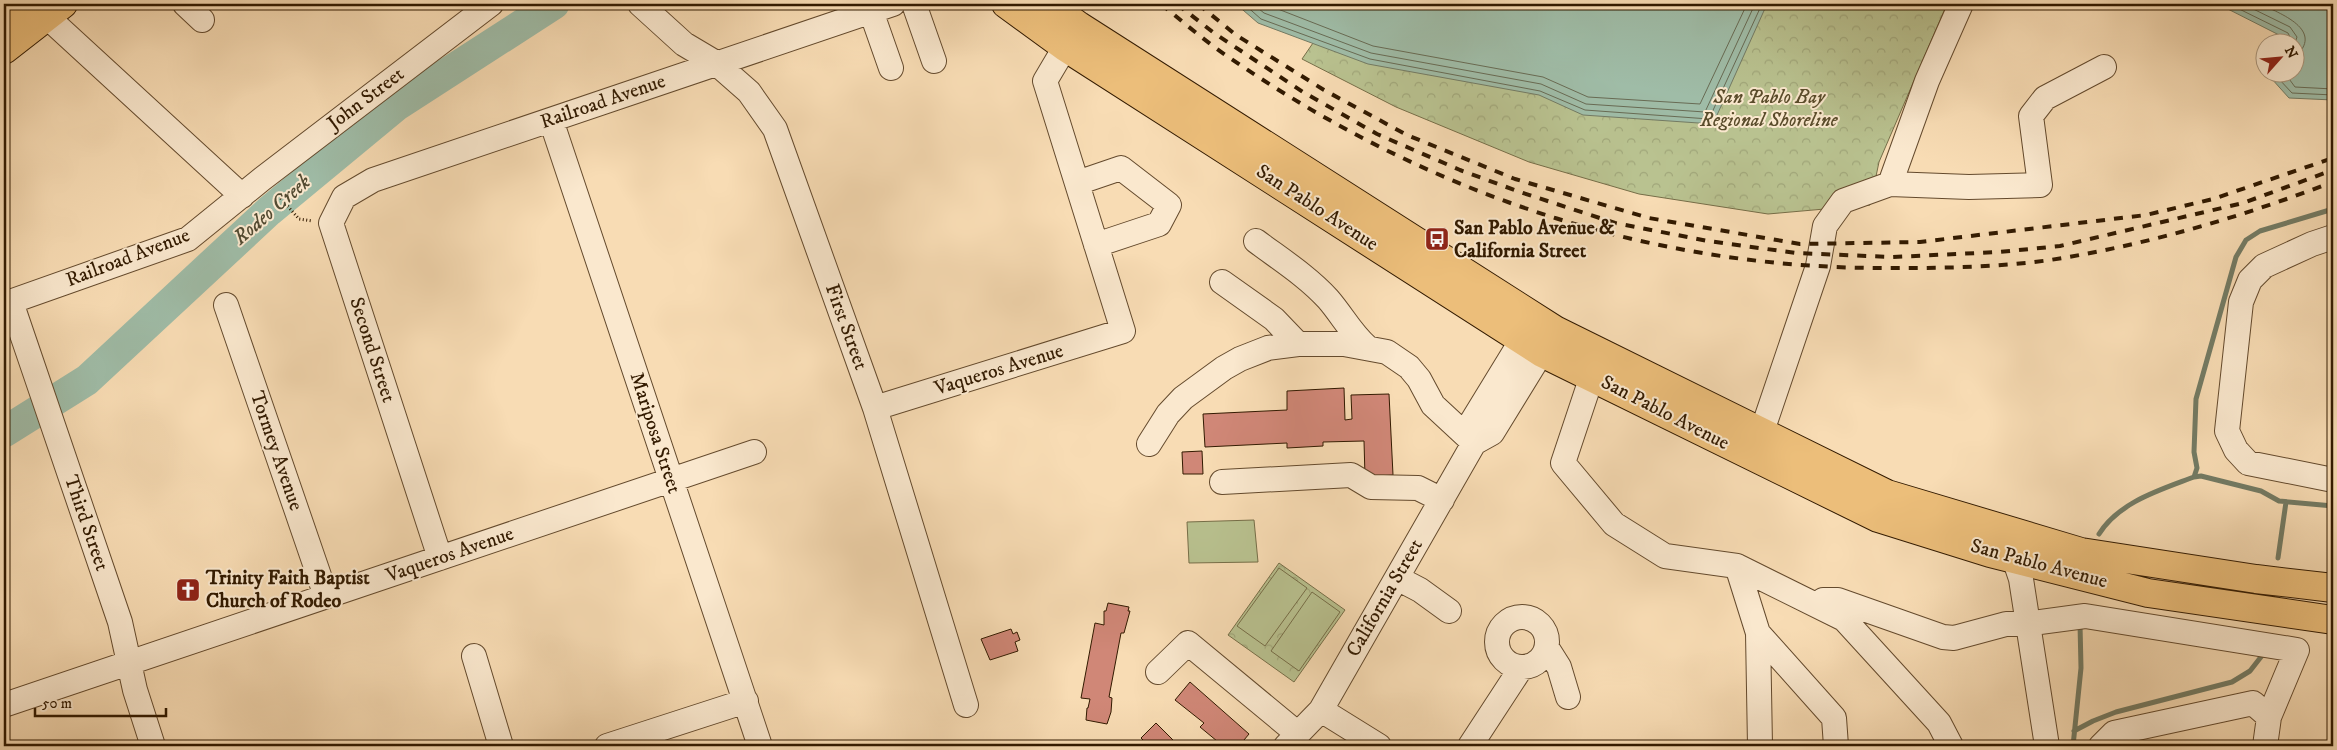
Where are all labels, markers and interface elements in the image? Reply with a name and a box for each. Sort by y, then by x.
north arrow [2254,32,2304,82]
text: N [2280,43,2302,62]
street label: John Street [321,62,409,137]
street label: Railroad Avenue [537,69,669,135]
park label: San Pablo Bay Regional Shoreline [1699,85,1839,133]
street label: San Pablo Avenue [1251,159,1383,257]
water label: Rodeo Creek [227,169,316,251]
place label: San Pablo Avenue & California Street [1454,216,1615,264]
street label: Railroad Avenue [63,223,193,293]
bus stop icon: San Pablo Avenue & California Street [1424,226,1450,252]
street label: First Street [819,281,873,373]
street label: Second Street [343,294,401,406]
street label: Vaqueros Avenue [931,339,1067,402]
street label: Mariposa Street [624,369,686,497]
street label: San Pablo Avenue [1597,370,1733,456]
street label: Tormey Avenue [244,388,308,514]
street label: Third Street [58,472,114,574]
street label: Vaqueros Avenue [382,521,517,589]
street label: San Pablo Avenue [1968,534,2110,594]
street label: California Street [1341,535,1429,661]
place label: Trinity Faith Baptist Church of Rodeo [205,566,370,614]
church icon: Trinity Faith Baptist Church of Rodeo [175,577,201,603]
scale bar [35,685,166,717]
text: 50 m [42,694,72,713]

